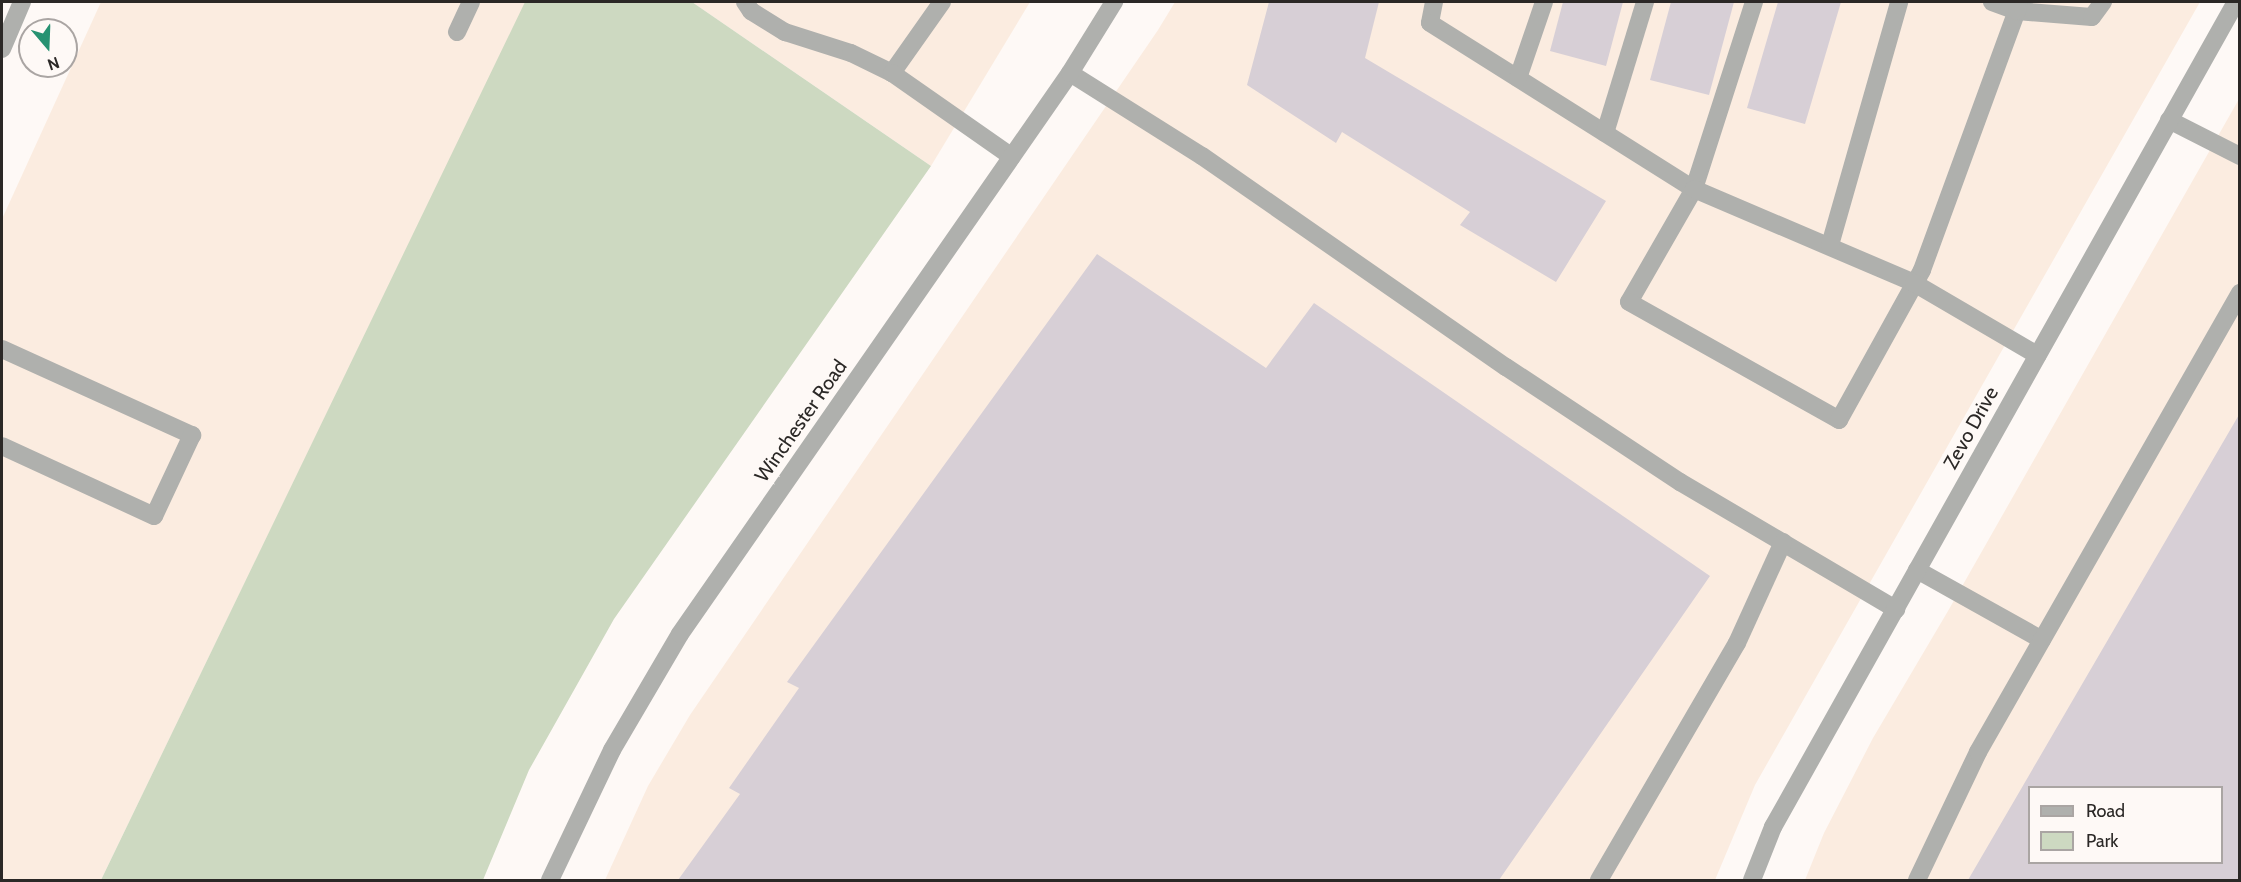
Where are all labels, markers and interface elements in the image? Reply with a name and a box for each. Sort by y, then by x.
north arrow [18,18,78,78]
text: N [45,53,62,74]
street label: Winchester Road [750,355,852,487]
street label: Zevo Drive [1939,383,2003,473]
legend [2028,786,2223,864]
text: Road [2086,800,2125,822]
text: Park [2086,830,2118,852]

